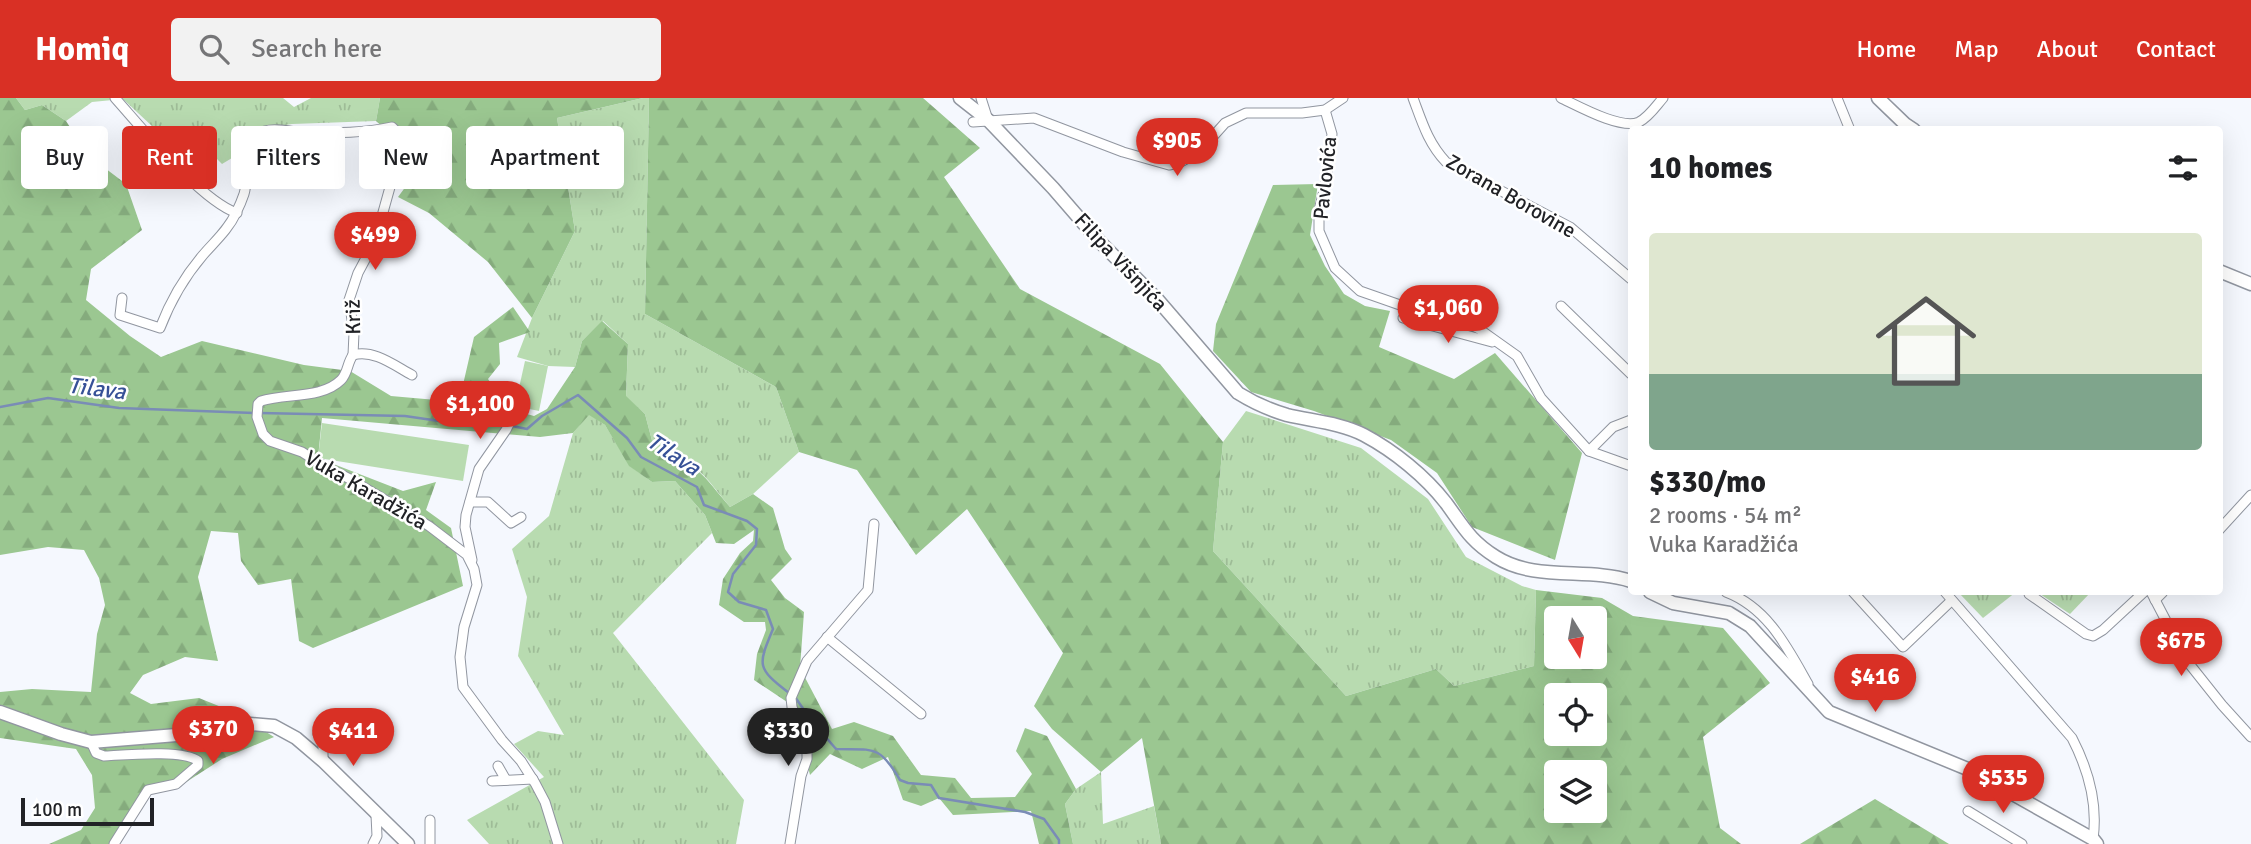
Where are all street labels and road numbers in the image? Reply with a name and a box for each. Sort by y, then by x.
street label: Pavlovića [1308,135,1342,221]
street label: Zorana Borovine [1441,148,1581,244]
street label: Filipa Višnjića [1069,207,1173,317]
street label: Križ [340,299,366,335]
street label: Vuka Karadžića [300,445,432,535]

